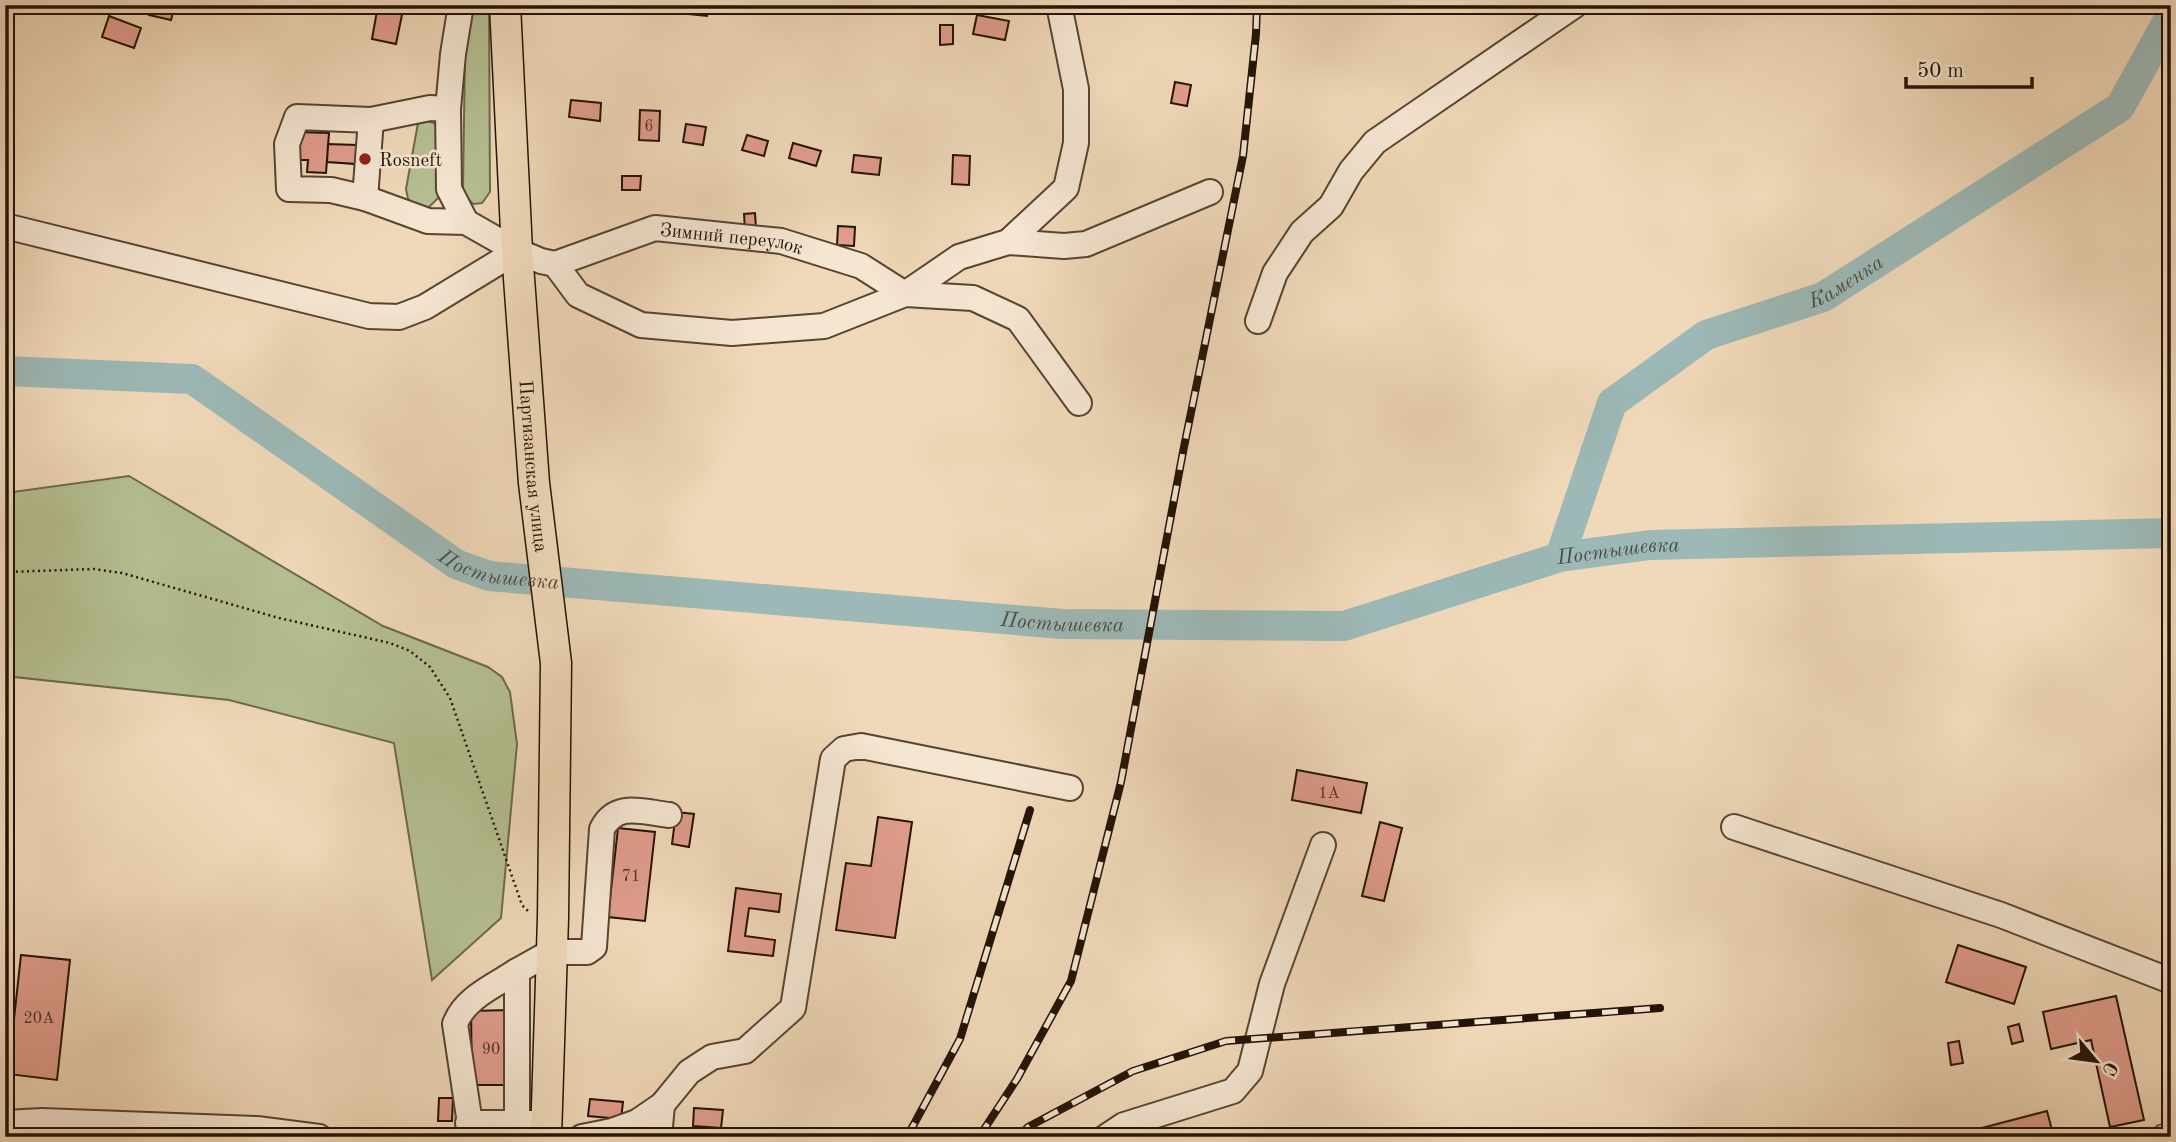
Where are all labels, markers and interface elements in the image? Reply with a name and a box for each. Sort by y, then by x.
scale bar [1906,46,2032,90]
text: 50 m [1917,61,1964,82]
house number: 6 [644,119,654,135]
marker: Rosneft [357,151,373,167]
place label: Rosneft [379,152,442,171]
street label: Зимний переулок [659,222,806,259]
water label: Каменка [1806,252,1888,313]
street label: Партизанская улица [514,380,549,554]
water label: Постышевка [1555,535,1680,569]
water label: Постышевка [433,546,560,594]
water label: Постышевка [999,610,1124,636]
house number: 1А [1318,786,1340,802]
house number: 71 [622,869,640,885]
house number: 20А [24,1011,54,1027]
north arrow [2060,1026,2130,1096]
house number: 90 [482,1042,500,1058]
text: С [2097,1058,2120,1078]

